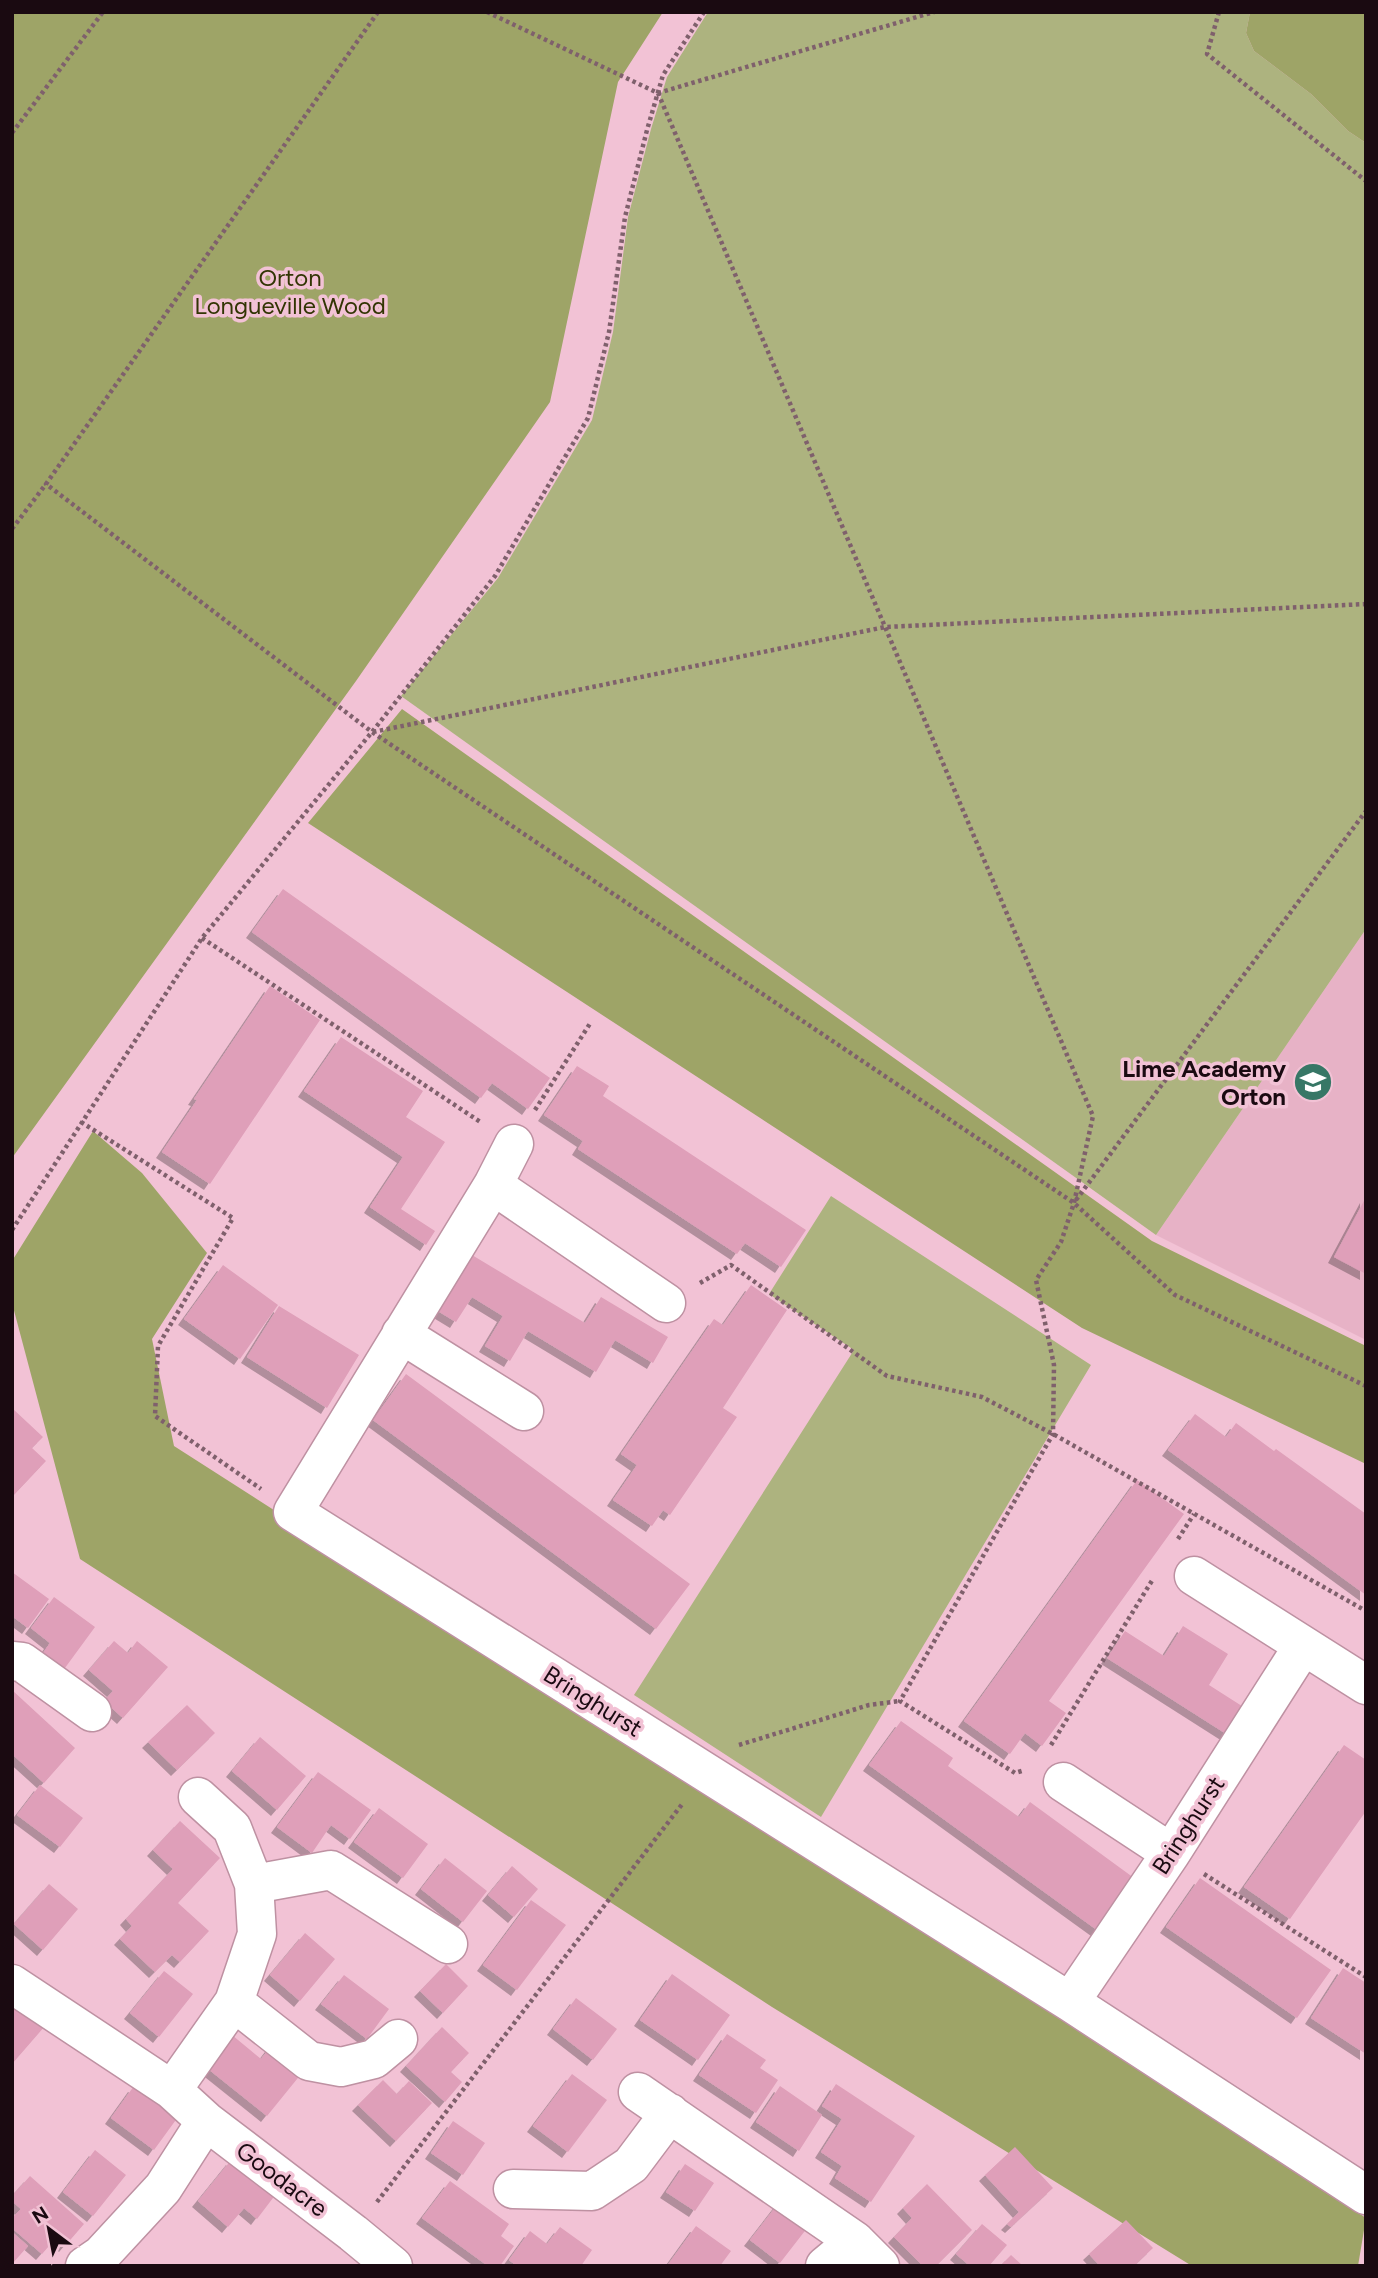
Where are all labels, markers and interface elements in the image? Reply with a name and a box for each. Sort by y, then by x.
park label: Orton Longueville Wood [194,263,386,320]
place label: Lime Academy Orton [1122,1054,1286,1111]
school or university icon: Lime Academy Orton [1292,1061,1334,1103]
street label: Bringhurst [538,1659,648,1743]
street label: Bringhurst [1146,1771,1230,1879]
street label: Goodacre [231,2135,333,2223]
north arrow [14,2194,84,2264]
text: N [28,2201,53,2229]

